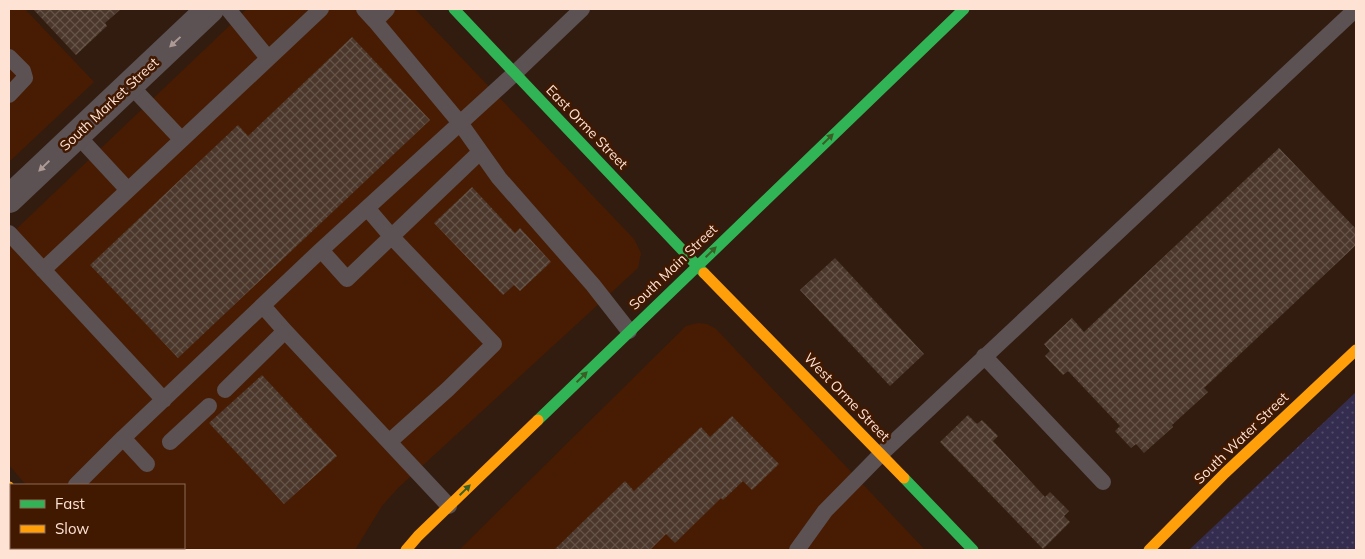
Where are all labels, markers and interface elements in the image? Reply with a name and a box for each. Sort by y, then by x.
one-way arrow [169,36,181,48]
street label: South Market Street [56,53,162,155]
street label: East Orme Street [542,81,632,173]
one-way arrow [822,133,834,145]
one-way arrow [38,160,50,172]
street label: South Main Street [625,220,721,314]
one-way arrow [705,246,717,258]
street label: West Orme Street [800,349,894,445]
one-way arrow [575,371,587,383]
street label: South Water Street [1190,388,1292,488]
legend [10,484,185,549]
one-way arrow [459,484,471,496]
text: Fast [55,494,85,513]
text: Slow [55,519,89,538]

